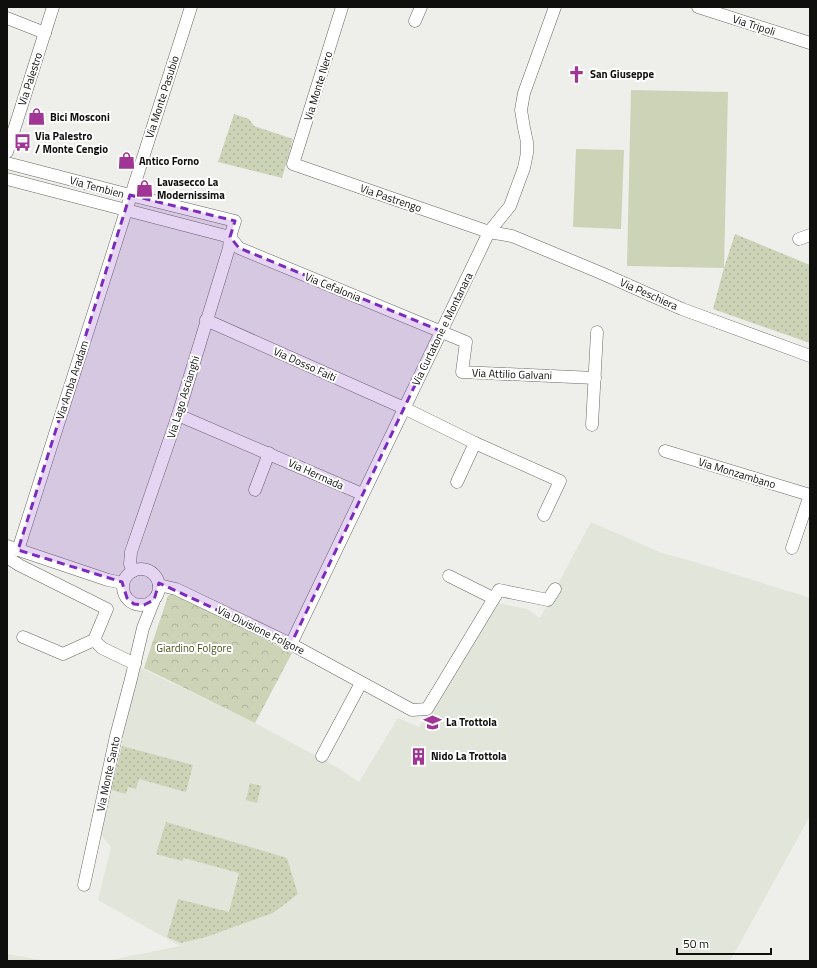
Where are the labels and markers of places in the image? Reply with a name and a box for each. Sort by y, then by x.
church icon: San Giuseppe [567,64,587,84]
place label: San Giuseppe [590,66,655,82]
shop icon: Bici Mosconi [27,107,47,127]
place label: Bici Mosconi [50,109,110,125]
place label: Via Palestro / Monte Cengio [35,128,108,157]
bus stop icon: Via Palestro / Monte Cengio [12,132,32,152]
shop icon: Antico Forno [116,151,136,171]
place label: Antico Forno [139,153,199,169]
place label: Lavasecco La Modernissima [157,174,225,203]
shop icon: Lavasecco La Modernissima [134,178,154,198]
school or university icon: La Trottola [423,712,443,732]
place label: La Trottola [446,714,497,730]
building icon: Nido La Trottola [408,746,428,766]
place label: Nido La Trottola [431,748,507,764]

